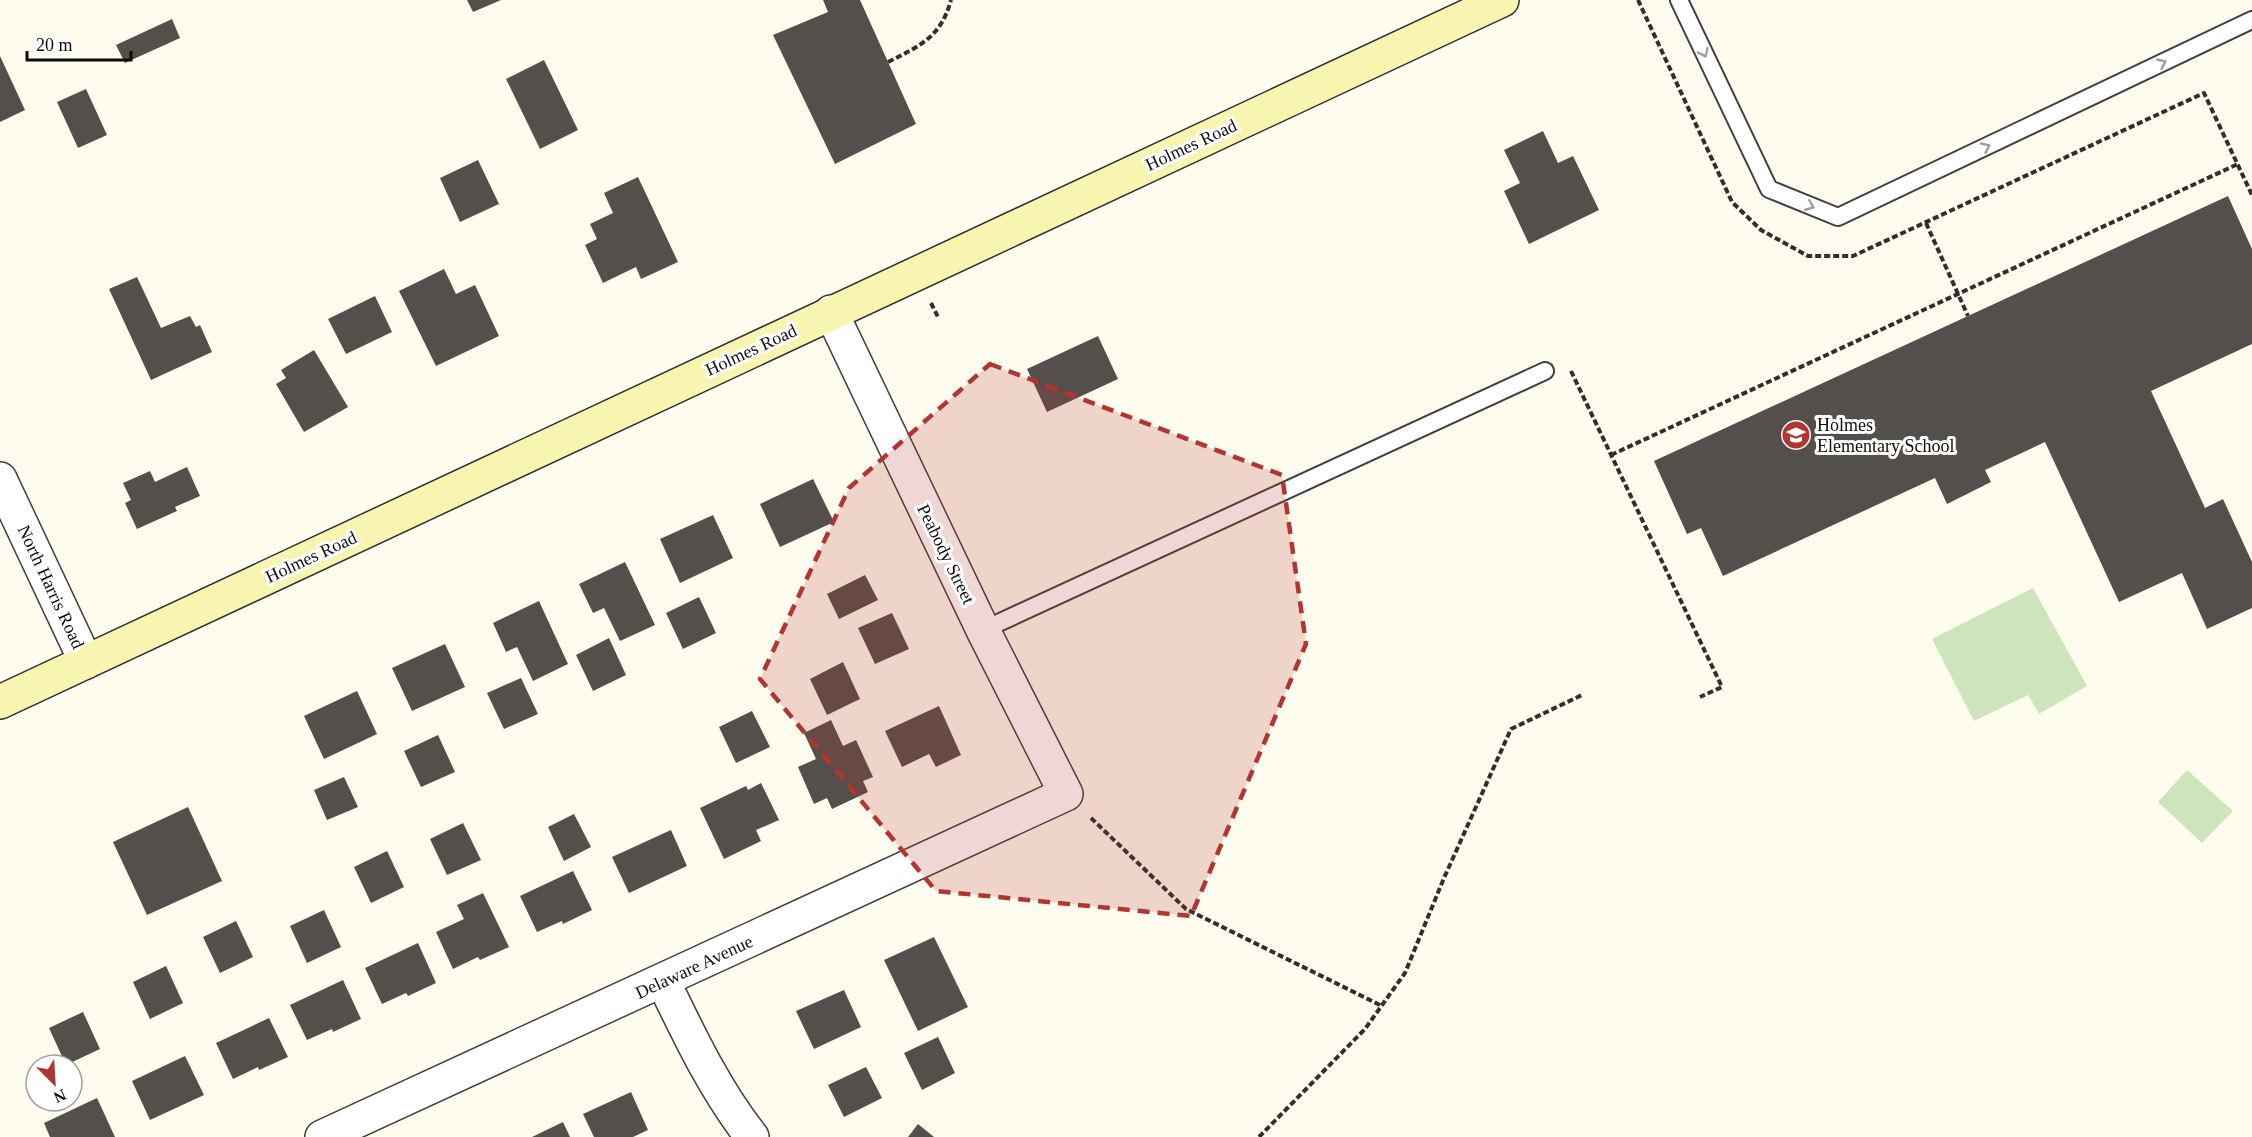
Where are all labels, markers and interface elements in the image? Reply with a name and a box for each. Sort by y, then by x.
scale bar [27,24,130,62]
text: 20 m [36,35,73,55]
one-way arrow [1696,46,1708,57]
one-way arrow [2156,58,2167,70]
street label: Holmes Road [1142,115,1240,175]
one-way arrow [1980,142,1991,154]
one-way arrow [1803,199,1814,211]
street label: Holmes Road [702,320,800,380]
place label: Holmes Elementary School [1817,415,1954,456]
school or university icon: Holmes Elementary School [1780,419,1812,451]
street label: Peabody Street [913,501,979,607]
street label: North Harris Road [14,522,88,652]
street label: Holmes Road [262,527,360,587]
street label: Delaware Avenue [632,931,756,1003]
north arrow [24,1053,84,1113]
text: N [51,1086,69,1107]

